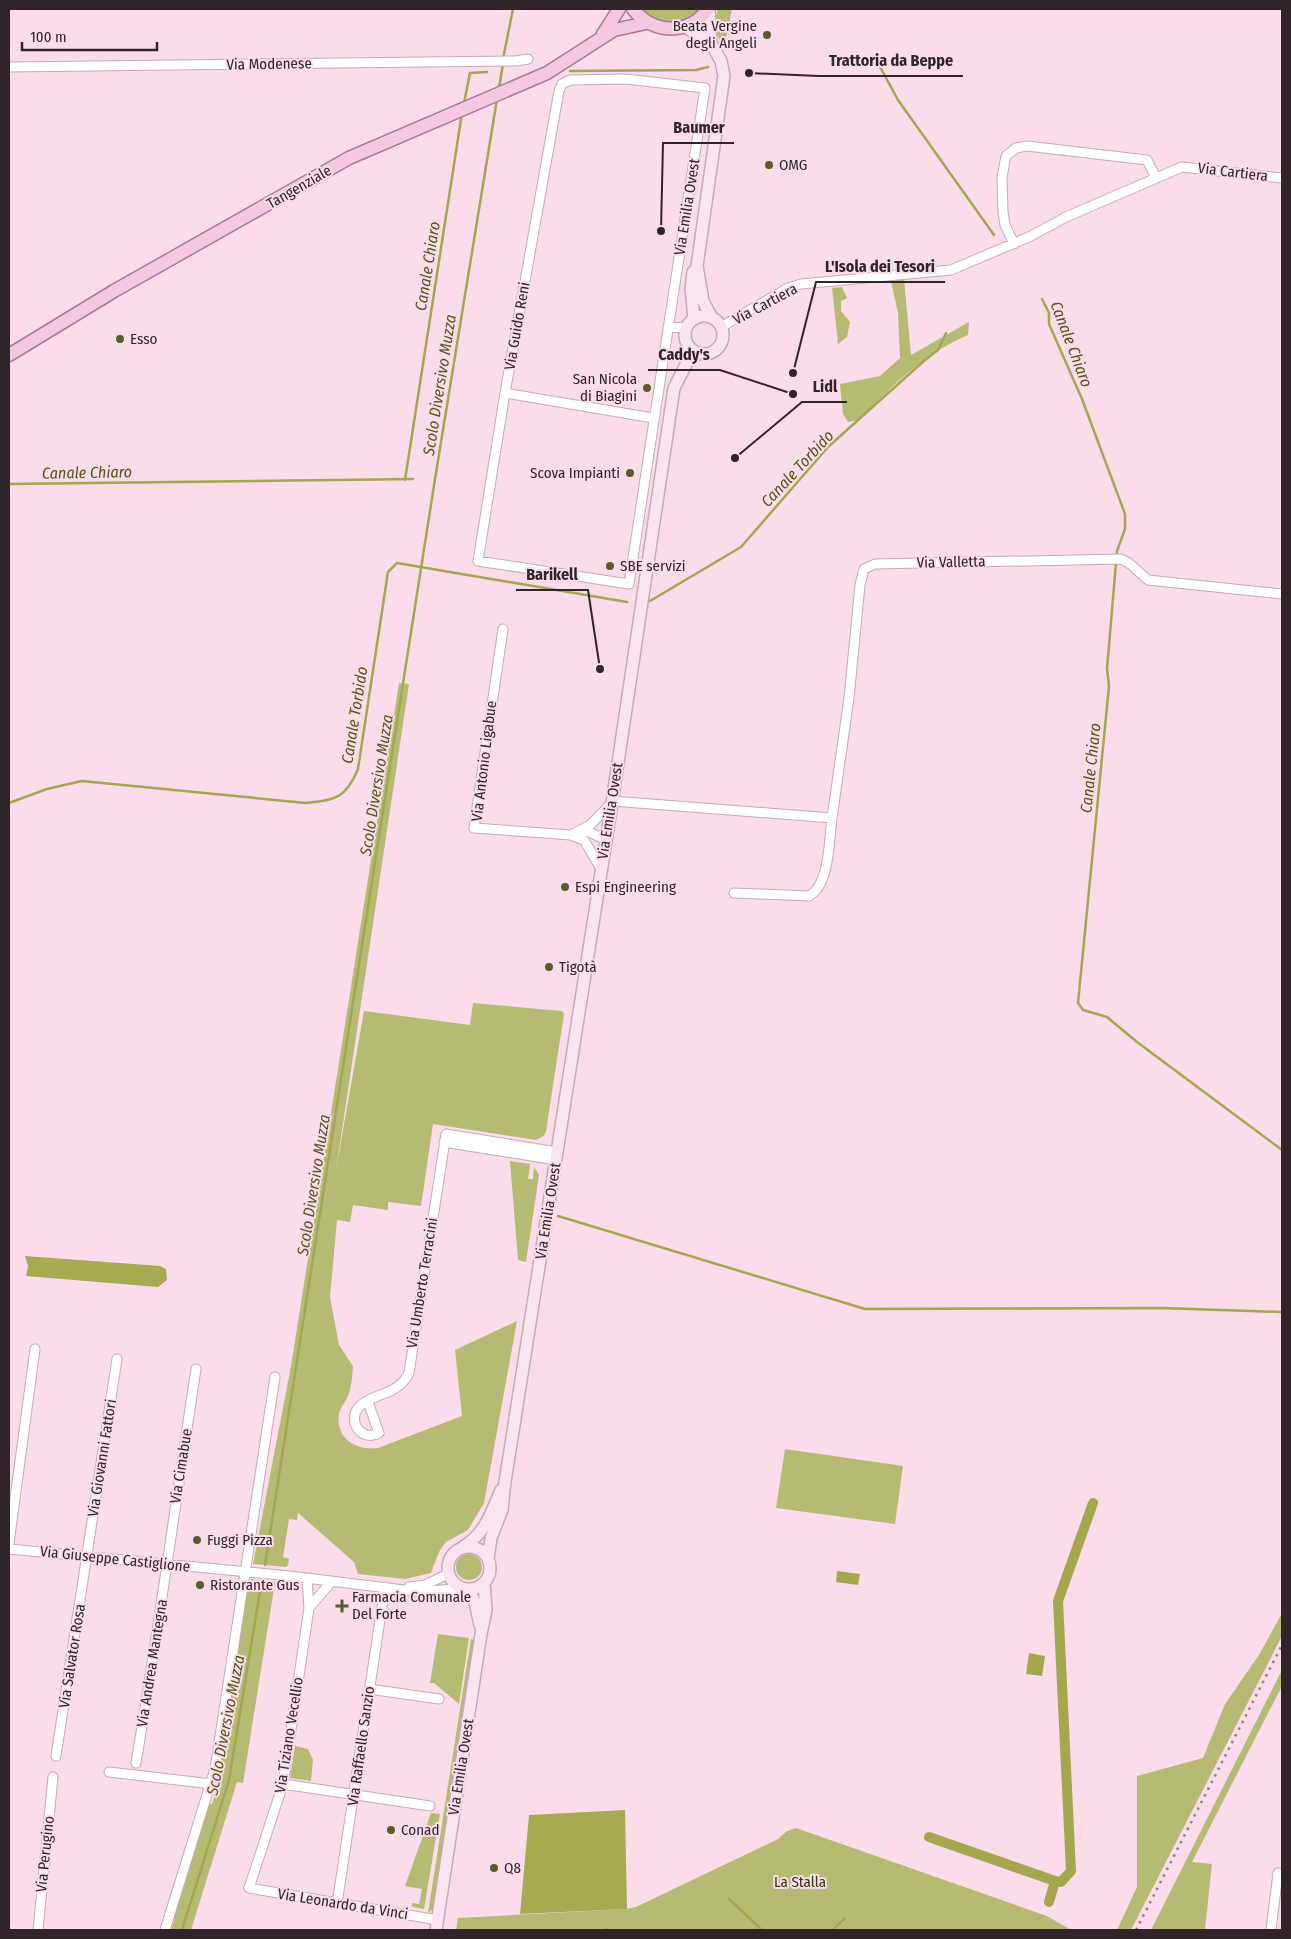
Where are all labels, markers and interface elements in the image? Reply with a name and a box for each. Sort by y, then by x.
place label: Beata Vergine degli Angeli [673,17,757,52]
scale bar [22,20,158,52]
text: 100 m [30,28,67,46]
marker: Beata Vergine degli Angeli [761,29,773,41]
callout: Trattoria da Beppe [819,45,963,76]
text: Trattoria da Beppe [829,51,953,70]
street label: Via Modenese [226,54,312,74]
callout: Baumer [663,112,734,143]
text: Baumer [673,118,725,137]
place label: OMG [779,156,807,174]
street label: Via Emilia Ovest [670,157,704,257]
marker: OMG [763,159,775,171]
street label: Via Cartiera [1197,159,1269,185]
street label: Tangenziale [263,161,335,213]
water label: Canale Chiaro [411,220,444,312]
callout: L'Isola dei Tesori [816,251,945,282]
text: L'Isola dei Tesori [825,257,935,276]
street label: Via Cartiera [730,279,800,329]
street label: Via Guido Reni [500,281,534,371]
water label: Canale Chiaro [1046,299,1097,390]
water label: Scolo Diversivo Muzza [419,313,460,458]
place label: Esso [130,330,158,348]
marker: Esso [114,333,126,345]
callout: Caddy's [648,339,720,370]
text: Caddy's [658,345,710,364]
place label: San Nicola di Biagini [573,370,637,405]
callout: Lidl [802,371,847,402]
text: Lidl [813,377,838,396]
marker: San Nicola di Biagini [641,382,653,394]
water label: Canale Torbido [757,426,838,511]
water label: Canale Chiaro [42,462,132,483]
place label: Scova Impianti [530,464,620,482]
marker: Scova Impianti [624,467,636,479]
street label: Via Valletta [916,552,986,572]
place label: SBE servizi [620,557,685,575]
callout: Barikell [516,559,588,590]
marker: SBE servizi [604,560,616,572]
text: Barikell [526,565,578,584]
water label: Canale Torbido [337,665,372,765]
street label: Via Antonio Ligabue [468,700,500,822]
water label: Scolo Diversivo Muzza [356,713,397,858]
water label: Canale Chiaro [1076,722,1105,814]
street label: Via Emilia Ovest [593,761,627,861]
place label: Espi Engineering [575,878,676,896]
marker: Espi Engineering [559,881,571,893]
place label: Tigotà [559,958,597,976]
marker: Tigotà [543,961,555,973]
water label: Scolo Diversivo Muzza [293,1113,334,1258]
street label: Via Emilia Ovest [531,1161,565,1261]
street label: Via Umberto Terracini [403,1216,441,1350]
street label: Via Giovanni Fattori [84,1398,120,1518]
street label: Via Cimabue [166,1427,196,1505]
place label: Fuggi Pizza [207,1531,273,1549]
marker: Fuggi Pizza [191,1534,203,1546]
street label: Via Giuseppe Castiglione [39,1542,191,1576]
place label: Ristorante Gus [210,1576,299,1594]
marker: Ristorante Gus [194,1579,206,1591]
place label: Farmacia Comunale Del Forte [352,1588,471,1623]
street label: Via Andrea Mantegna [133,1598,171,1728]
marker: Farmacia Comunale Del Forte [336,1600,348,1612]
street label: Via Salvator Rosa [55,1603,89,1709]
water label: Scolo Diversivo Muzza [202,1653,248,1798]
street label: Via Tiziano Vecellio [271,1676,307,1794]
street label: Via Raffaello Sanzio [344,1685,378,1807]
street label: Via Emilia Ovest [444,1717,478,1817]
street label: Via Perugino [32,1815,58,1893]
place label: Conad [401,1821,440,1839]
marker: Conad [385,1824,397,1836]
place label: Q8 [504,1859,521,1877]
marker: Q8 [488,1862,500,1874]
park label: La Stalla [774,1873,826,1891]
street label: Via Leonardo da Vinci [276,1885,410,1923]

